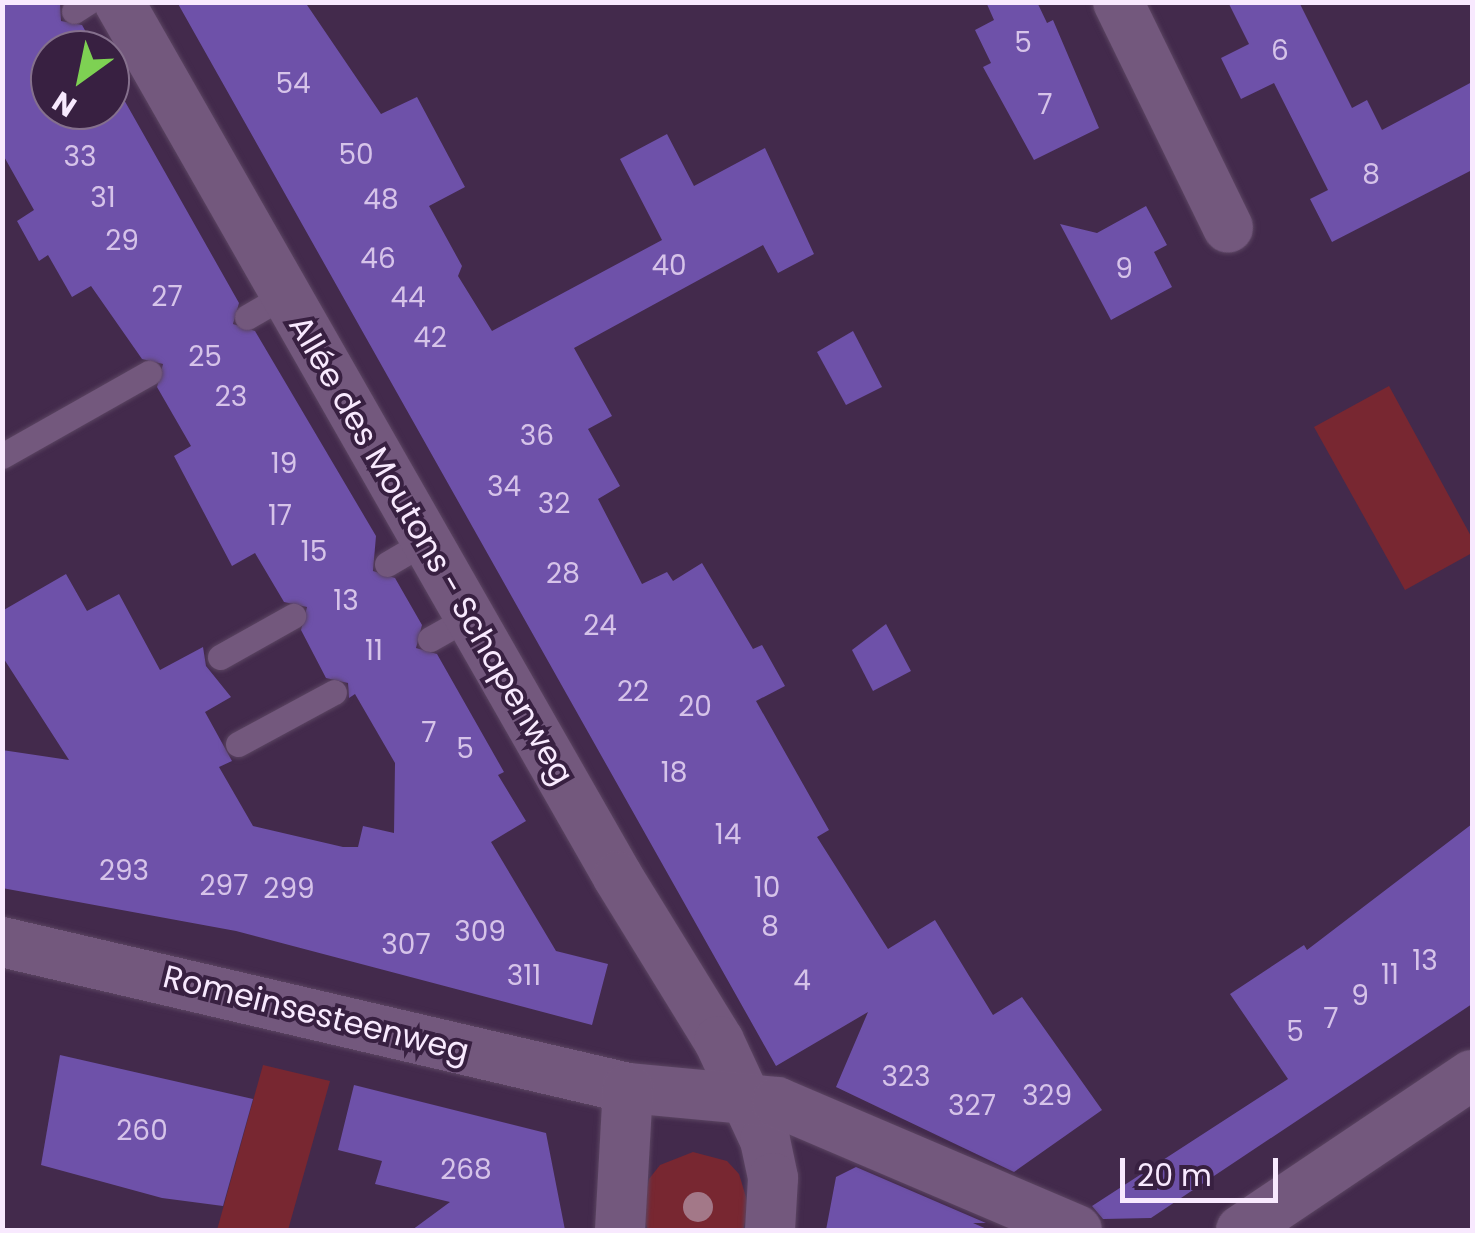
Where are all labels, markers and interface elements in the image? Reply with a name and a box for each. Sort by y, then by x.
house number: 5 [1014,26,1032,60]
north arrow [30,30,130,130]
house number: 6 [1271,34,1289,68]
house number: 54 [275,67,311,101]
text: N [45,82,84,126]
house number: 7 [1037,88,1053,122]
house number: 50 [338,138,374,172]
house number: 33 [64,140,96,174]
house number: 8 [1362,158,1380,192]
house number: 31 [90,181,116,215]
house number: 48 [363,183,399,217]
house number: 29 [105,224,139,258]
house number: 46 [360,242,396,276]
house number: 40 [651,249,687,283]
house number: 9 [1115,252,1133,286]
house number: 27 [151,280,183,314]
house number: 44 [390,281,426,315]
street label: Allée des Moutons - Schapenweg [281,309,581,791]
house number: 42 [413,321,447,355]
house number: 25 [188,340,222,374]
house number: 23 [215,380,247,414]
house number: 36 [520,419,554,453]
house number: 19 [271,447,297,481]
house number: 34 [487,470,521,504]
house number: 32 [538,487,570,521]
house number: 17 [268,499,292,533]
house number: 15 [301,535,327,569]
house number: 28 [546,557,580,591]
house number: 13 [333,584,359,618]
house number: 24 [583,609,617,643]
house number: 11 [365,634,383,668]
house number: 22 [617,675,649,709]
house number: 20 [678,690,712,724]
house number: 7 [421,716,437,750]
house number: 5 [456,732,474,766]
house number: 18 [661,756,687,790]
house number: 14 [715,818,741,852]
house number: 293 [99,854,149,888]
house number: 297 [199,869,249,903]
house number: 10 [754,871,780,905]
house number: 299 [263,872,315,906]
house number: 8 [761,910,779,944]
house number: 309 [454,915,506,949]
house number: 307 [381,928,431,962]
house number: 13 [1412,944,1438,978]
street label: Romeinsesteenweg [159,957,473,1071]
house number: 11 [1381,958,1399,992]
house number: 311 [507,959,541,993]
house number: 4 [793,964,811,998]
house number: 9 [1351,979,1369,1013]
house number: 7 [1323,1002,1339,1036]
house number: 5 [1286,1015,1304,1049]
house number: 323 [881,1060,931,1094]
house number: 329 [1022,1079,1072,1113]
house number: 327 [948,1089,996,1123]
house number: 260 [116,1114,168,1148]
scale bar [1125,1138,1282,1200]
house number: 268 [440,1153,492,1187]
text: 20 m [1137,1154,1212,1197]

